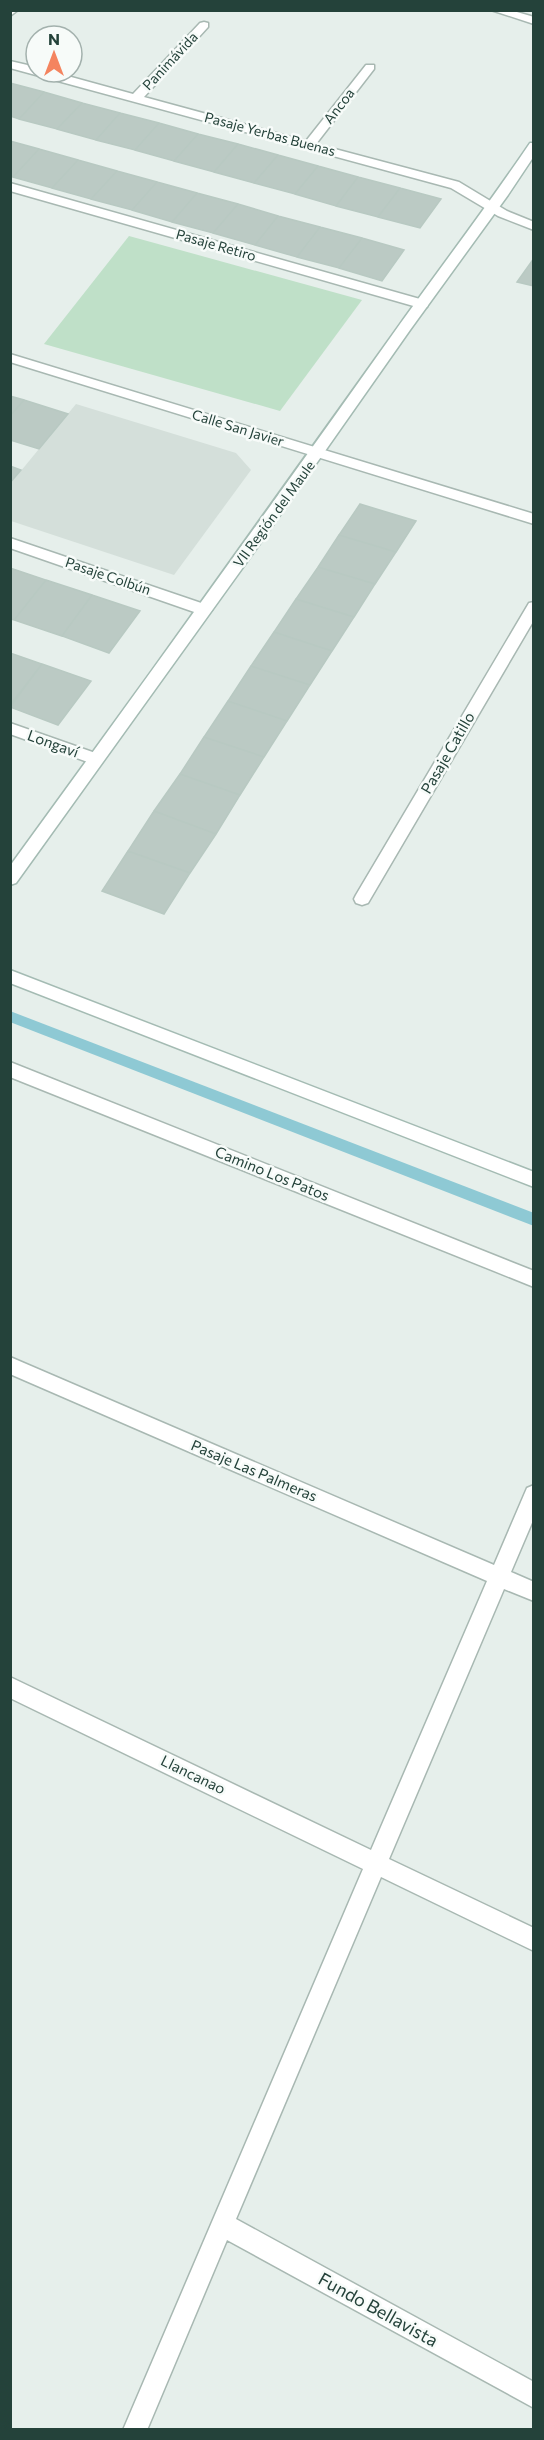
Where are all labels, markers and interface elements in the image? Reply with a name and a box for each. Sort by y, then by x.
north arrow [24,24,84,84]
street label: Panimávida [138,28,201,93]
text: N [48,29,60,48]
street label: Ancoa [320,85,358,127]
street label: Pasaje Yerbas Buenas [203,108,337,159]
street label: Pasaje Retiro [174,225,258,264]
street label: Calle San Javier [190,405,287,450]
street label: VII Región del Maule [229,457,318,570]
street label: Pasaje Colbún [63,553,153,598]
street label: Pasaje Catillo [417,708,478,797]
street label: Longaví [25,725,83,761]
street label: Camino Los Patos [213,1142,332,1204]
street label: Pasaje Las Palmeras [189,1435,320,1505]
street label: Llancanao [158,1751,229,1797]
street label: Fundo Bellavista [315,2267,442,2351]

